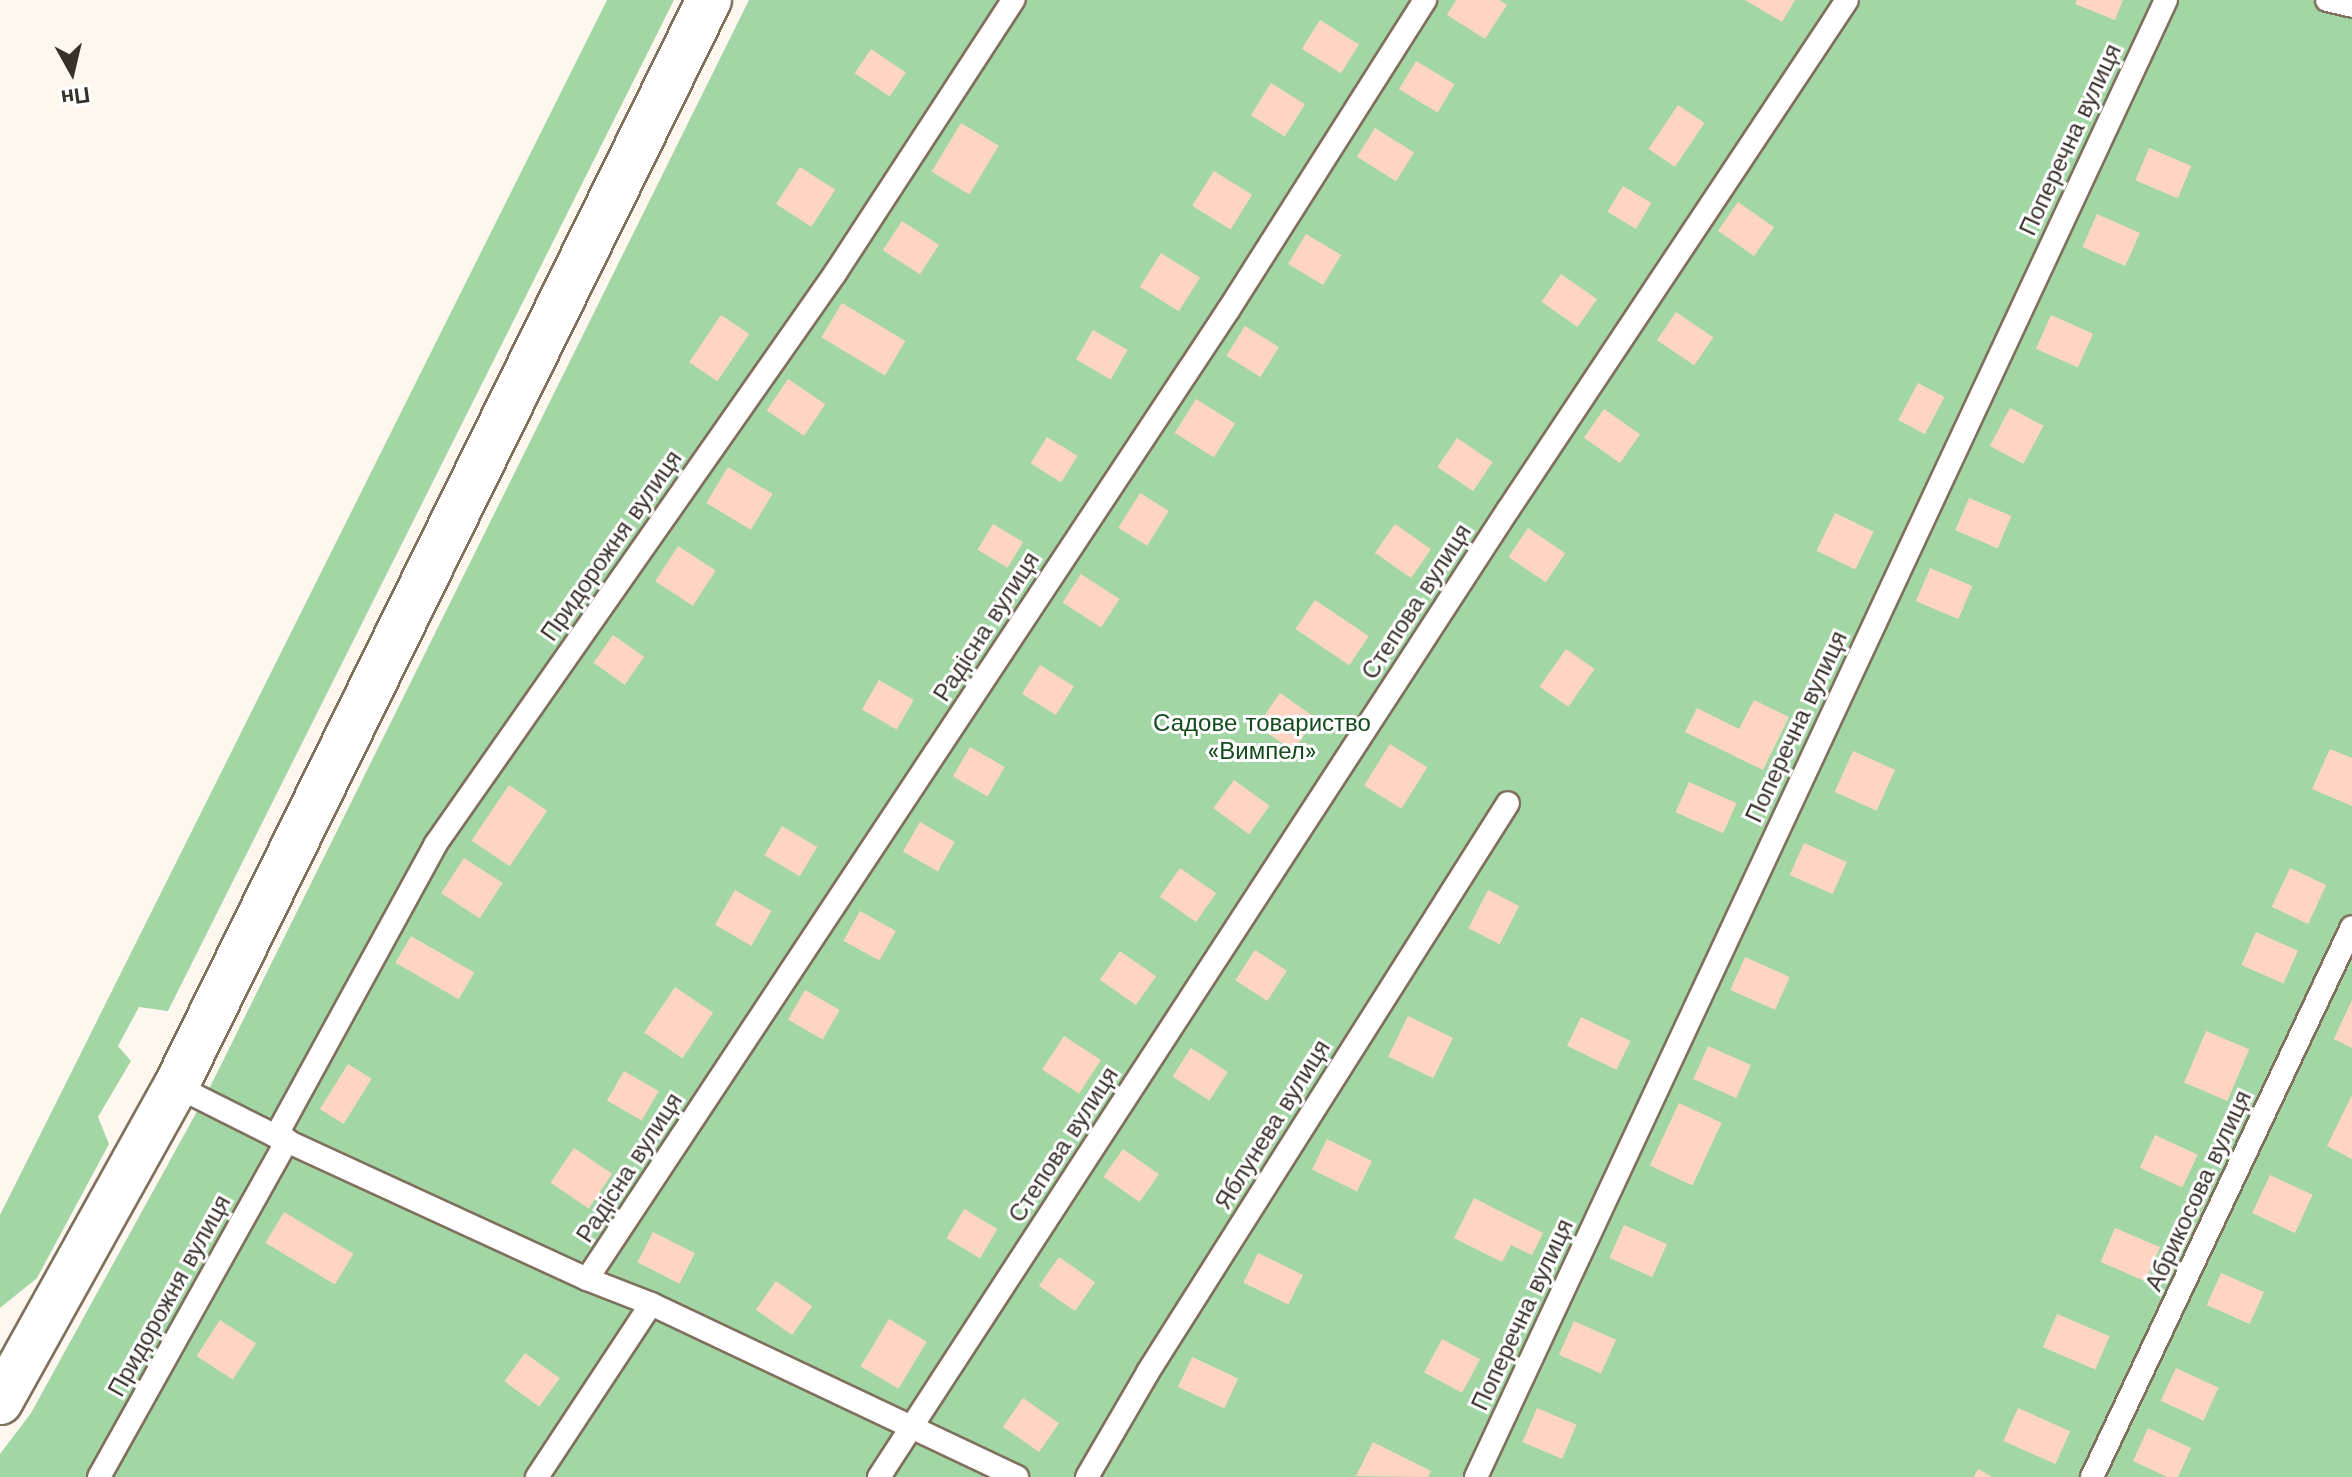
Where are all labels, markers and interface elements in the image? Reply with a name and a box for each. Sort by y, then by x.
north arrow [32,32,112,112]
street label: Поперечна вулиця [2014,40,2128,240]
text: Пн [59,82,92,111]
street label: Придорожня вулиця [535,445,689,647]
street label: Степова вулиця [1356,519,1478,685]
street label: Радісна вулиця [928,547,1046,707]
street label: Поперечна вулиця [1740,627,1854,827]
park label: Садове товариство «Вимпел» [1153,710,1371,766]
street label: Яблунева вулиця [1209,1035,1337,1215]
street label: Степова вулиця [1003,1062,1125,1228]
street label: Абрикосова вулиця [2140,1086,2258,1296]
street label: Радісна вулиця [571,1088,689,1248]
street label: Придорожня вулиця [103,1190,237,1402]
street label: Поперечна вулиця [1466,1215,1580,1415]

